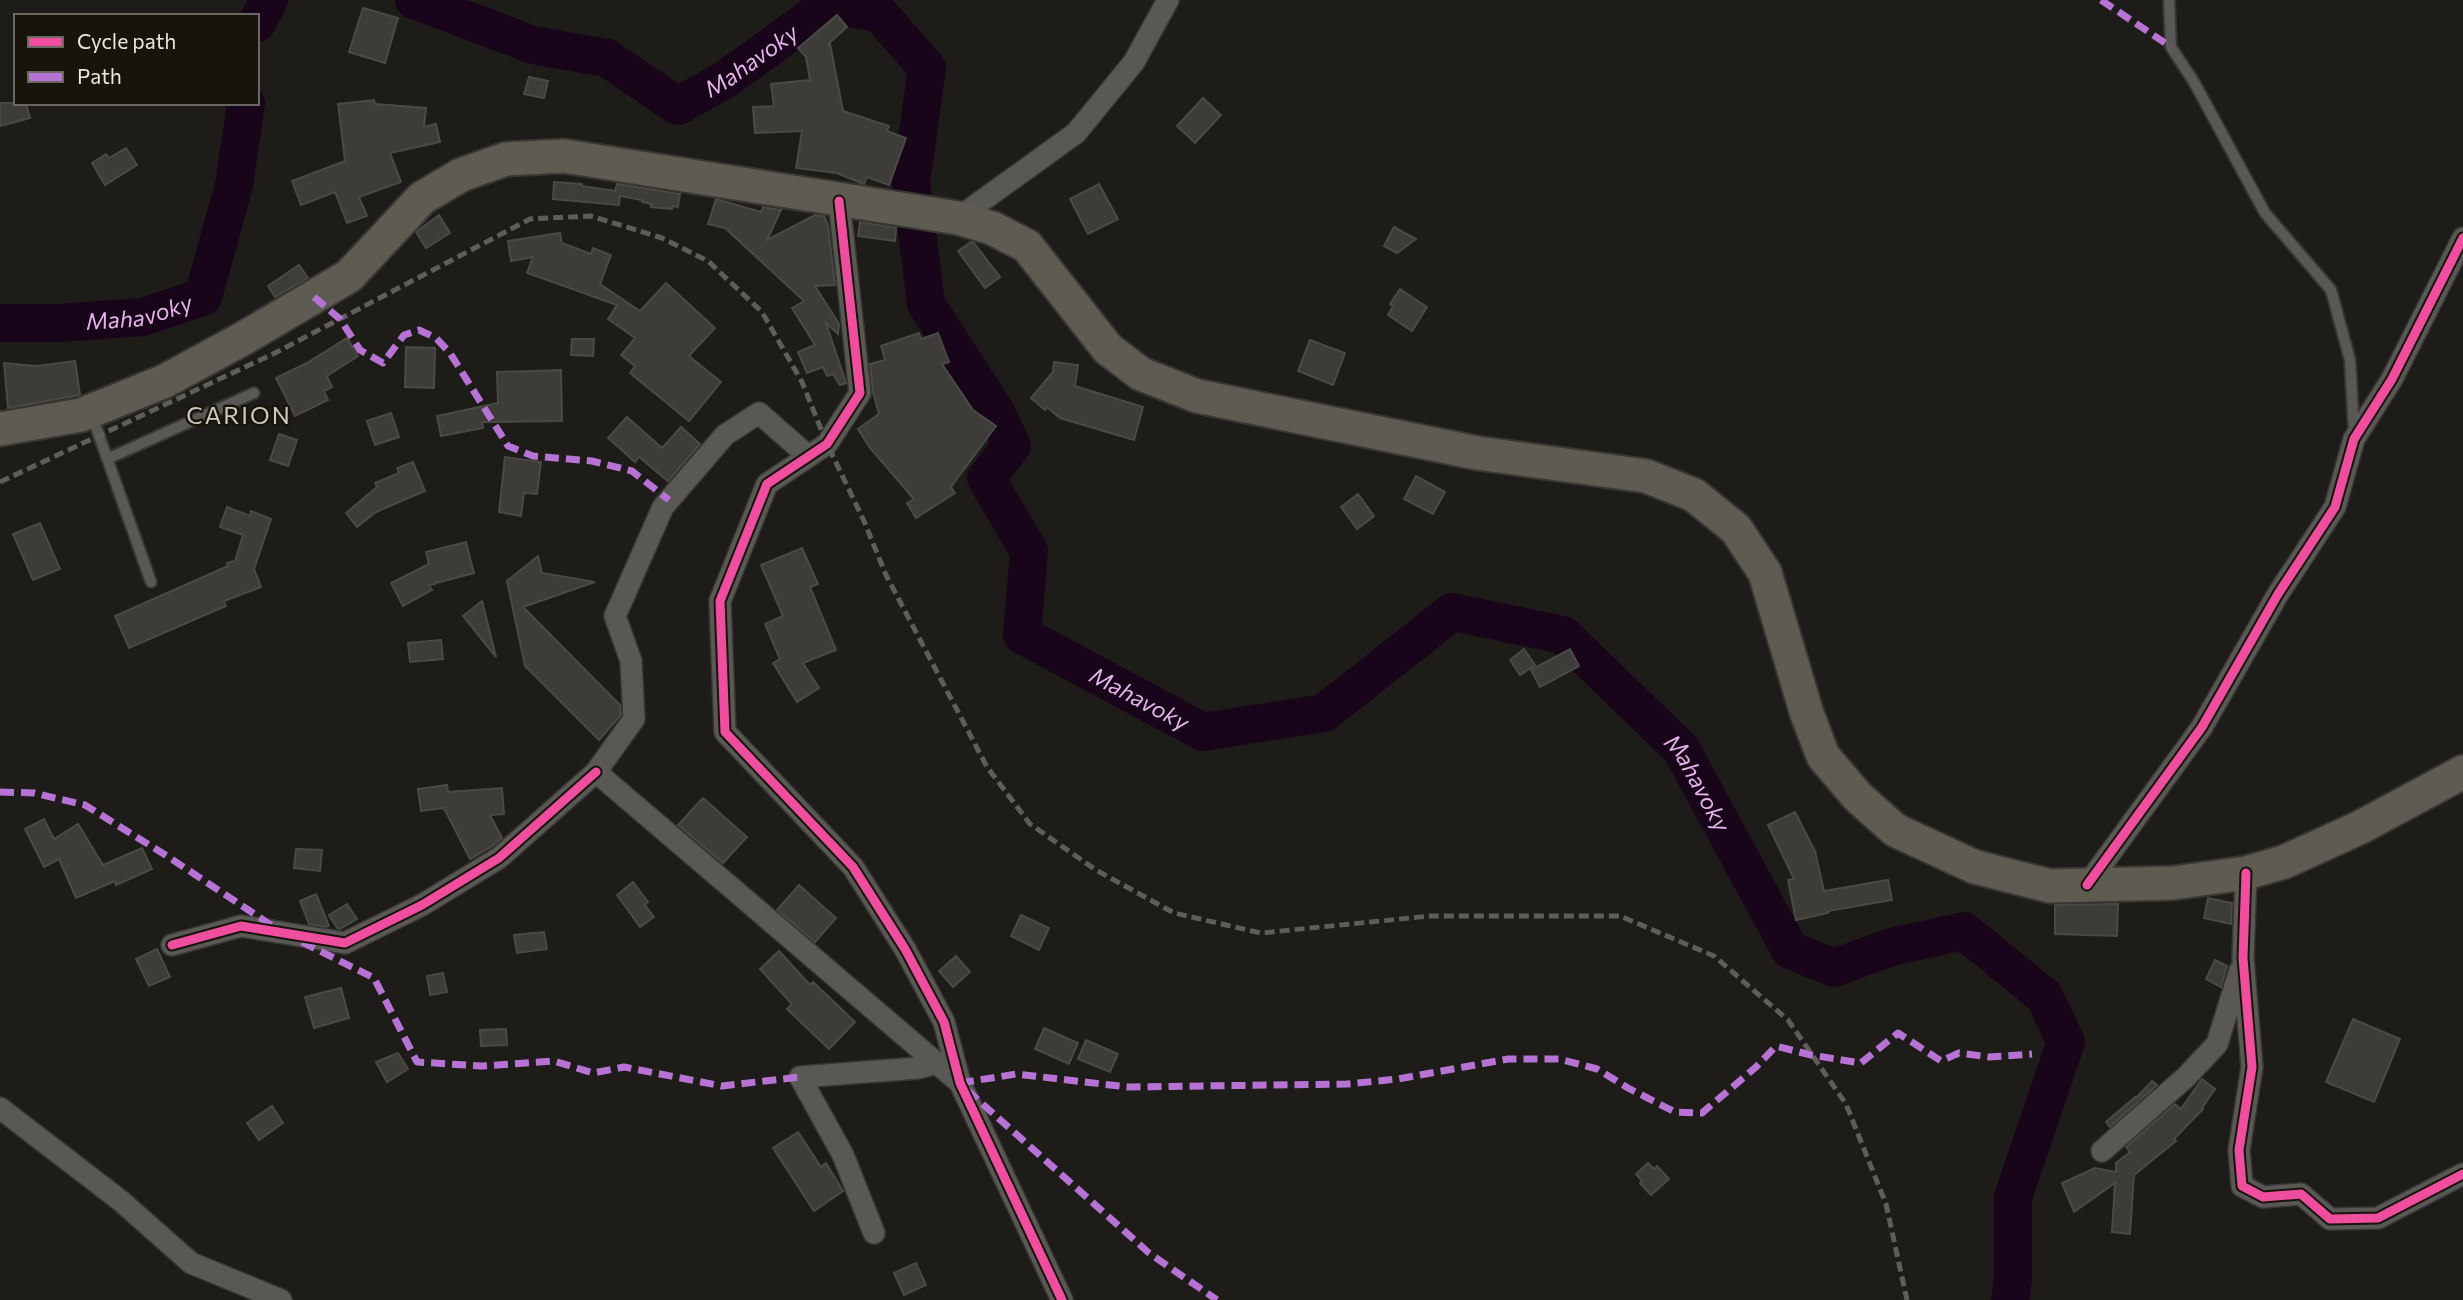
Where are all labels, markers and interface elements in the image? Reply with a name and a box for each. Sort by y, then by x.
legend [14,14,259,105]
water label: Mahavoky [699,17,804,103]
text: Cycle path [77,28,176,53]
text: Path [77,63,122,88]
water label: Mahavoky [85,287,197,335]
district label: CARION [186,400,292,429]
water label: Mahavoky [1085,660,1195,737]
water label: Mahavoky [1659,727,1737,837]

